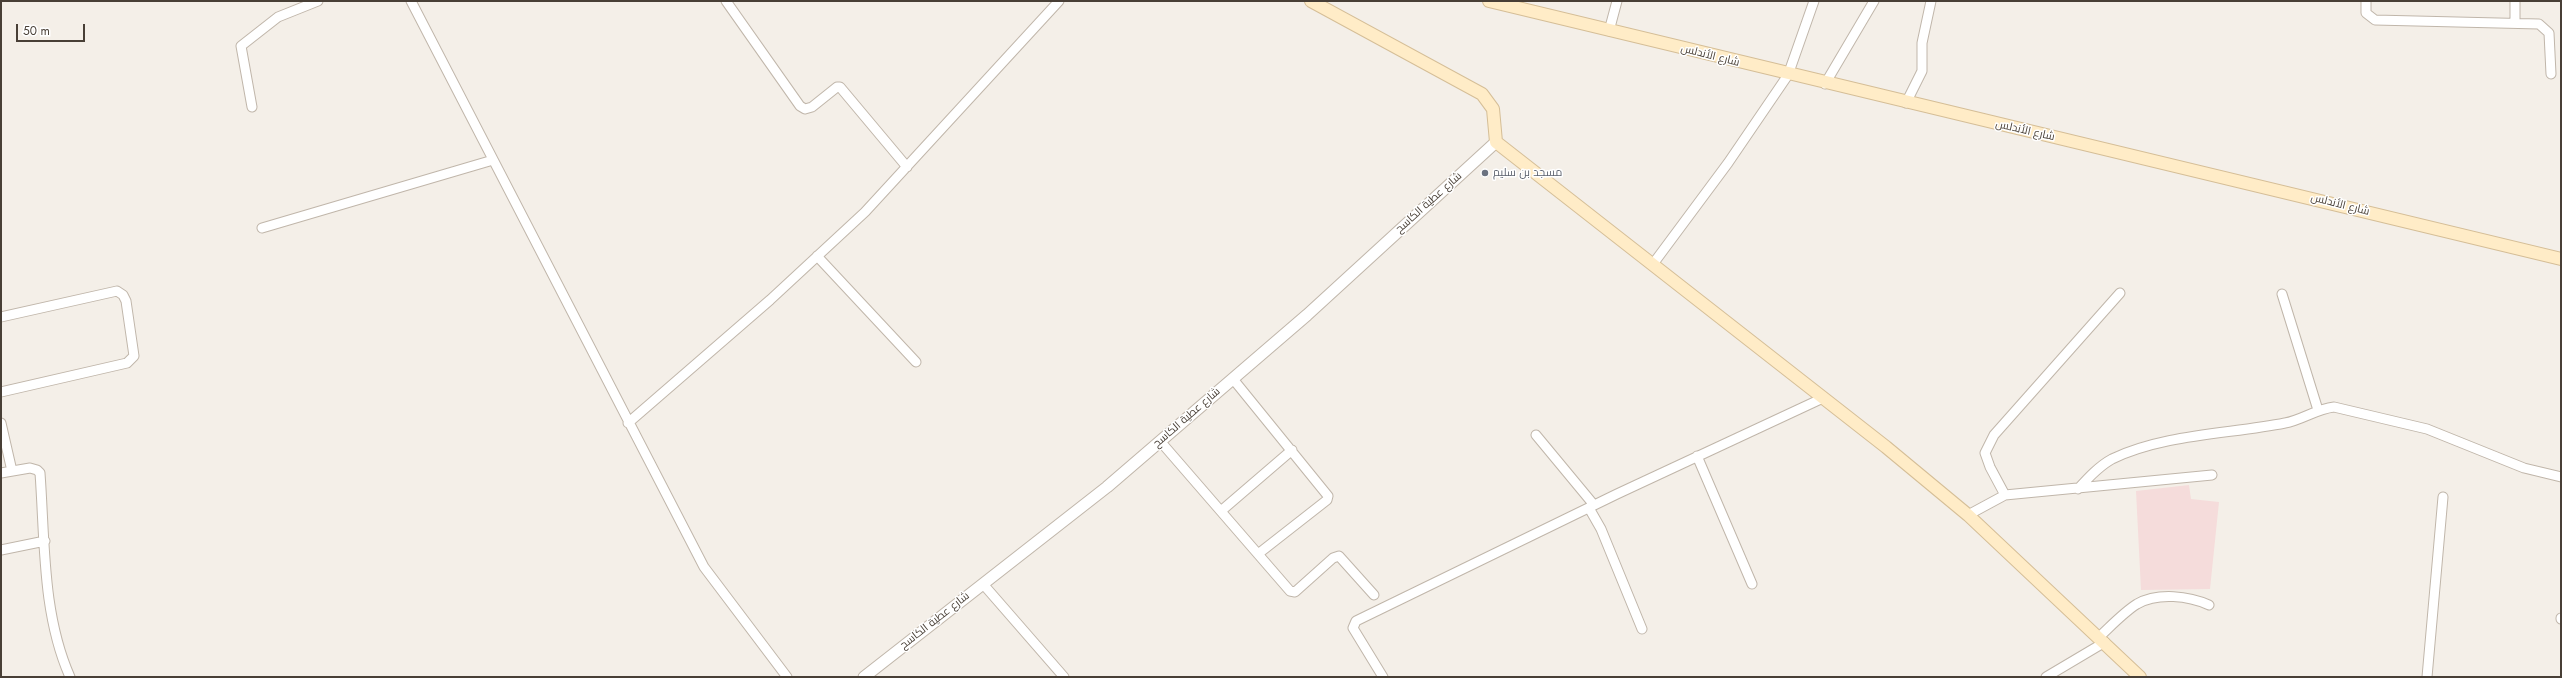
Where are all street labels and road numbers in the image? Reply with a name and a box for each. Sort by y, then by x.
street label: شارع الأندلس [1679,42,1741,70]
street label: شارع الأندلس [1994,118,2056,144]
street label: شارع عطية الكاسح [1393,170,1465,236]
street label: شارع الأندلس [2309,191,2371,219]
street label: شارع عطية الكاسح [1151,385,1223,451]
street label: شارع عطية الكاسح [898,590,972,652]

